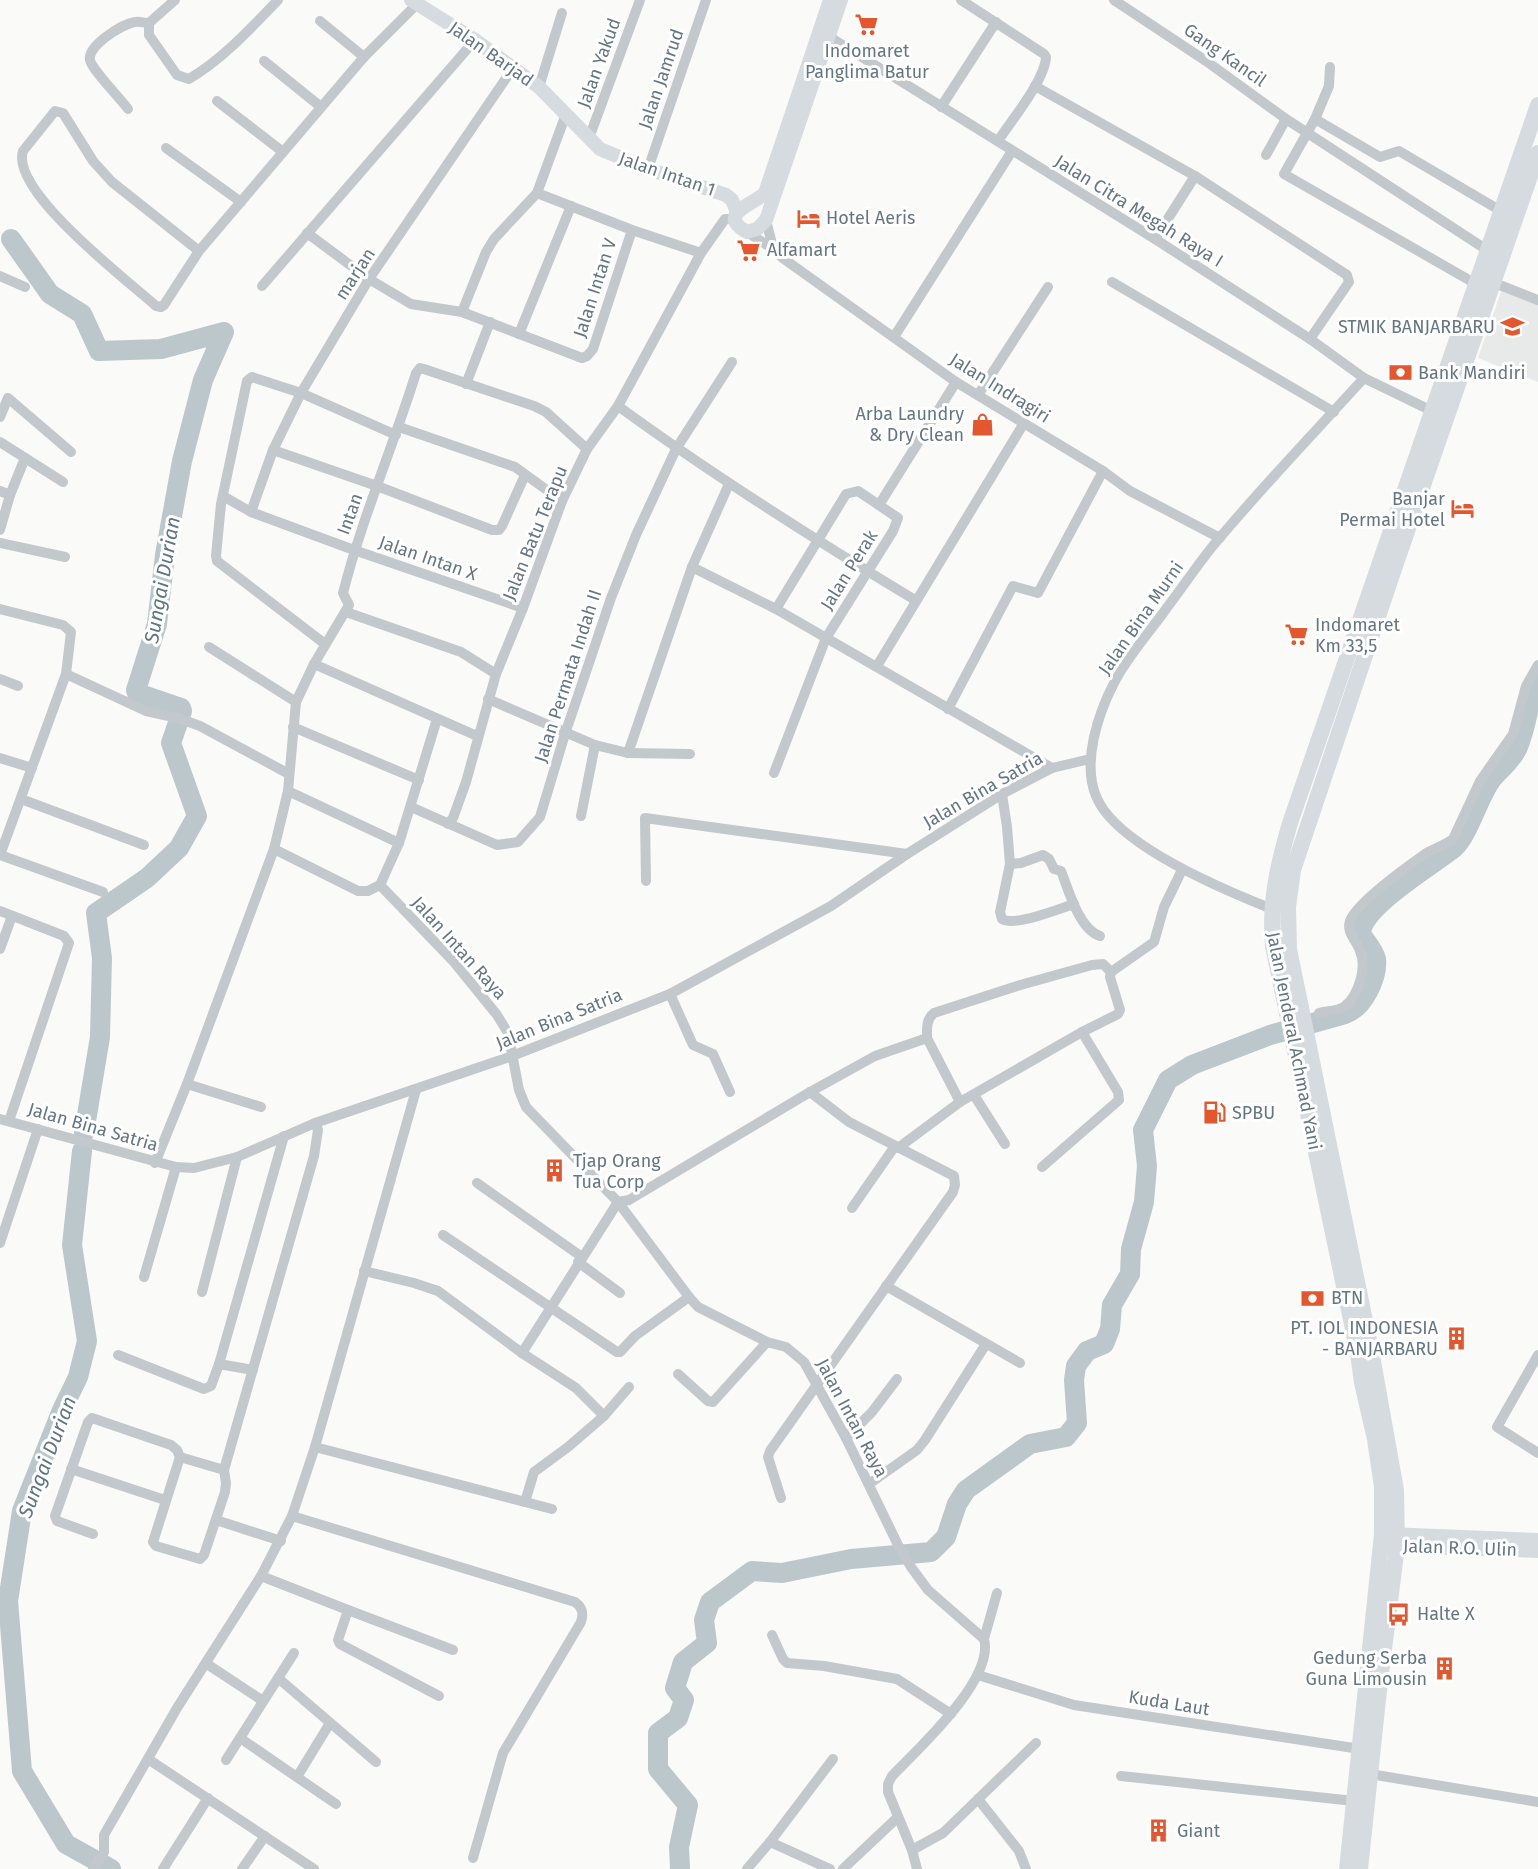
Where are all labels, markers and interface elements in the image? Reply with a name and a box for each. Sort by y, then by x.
supermarket icon: Indomaret Panglima Batur [854,12,880,38]
street label: Jalan Yakud [573,15,625,111]
street label: Jalan Barjad [444,17,538,91]
street label: Gang Kancil [1180,19,1270,91]
street label: Jalan Jamrud [634,26,688,132]
place label: Indomaret Panglima Batur [805,40,929,83]
street label: Jalan Intan 1 [616,147,718,201]
street label: Jalan Citra Megah Raya I [1051,150,1227,272]
hotel icon: Hotel Aeris [795,205,821,231]
place label: Hotel Aeris [826,207,915,229]
street label: Jalan Intan V [569,236,621,340]
supermarket icon: Alfamart [736,237,762,263]
place label: Alfamart [767,239,837,261]
street label: marjan [330,244,380,304]
school or university icon: STMIK BANJARBARU [1500,314,1526,340]
place label: STMIK BANJARBARU [1338,316,1495,338]
street label: Jalan Indragiri [946,348,1054,428]
bank icon: Bank Mandiri [1387,360,1413,386]
place label: Bank Mandiri [1418,362,1525,384]
place label: Arba Laundry & Dry Clean [855,403,964,446]
shop icon: Arba Laundry & Dry Clean [969,411,995,437]
street label: Jalan Batu Terapu [498,462,572,604]
place label: Banjar Permai Hotel [1339,488,1445,531]
street label: Intan [332,490,368,538]
hotel icon: Banjar Permai Hotel [1450,496,1476,522]
water label: Sungai Durian [139,515,185,646]
street label: Jalan Perak [816,525,883,614]
street label: Jalan Intan X [376,531,480,585]
street label: Jalan Bina Murni [1094,557,1188,679]
street label: Jalan Permata Indah II [530,587,606,765]
place label: Indomaret Km 33,5 [1315,614,1401,657]
supermarket icon: Indomaret Km 33,5 [1284,622,1310,648]
street label: Jalan Bina Satria [919,747,1047,833]
street label: Jalan Intan Raya [407,892,511,1004]
street label: Jalan Jenderal Achmad Yani [1262,930,1326,1152]
street label: Jalan Bina Satria [493,984,625,1054]
street label: Jalan Bina Satria [25,1098,161,1156]
fuel station icon: SPBU [1201,1100,1227,1126]
place label: SPBU [1232,1102,1275,1124]
place label: Tjap Orang Tua Corp [573,1150,661,1193]
building icon: Tjap Orang Tua Corp [542,1158,568,1184]
bank icon: BTN [1300,1285,1326,1311]
place label: BTN [1331,1287,1363,1309]
place label: PT. IOL INDONESIA - BANJARBARU [1290,1317,1439,1360]
building icon: PT. IOL INDONESIA - BANJARBARU [1443,1325,1469,1351]
street label: Jalan Intan Raya [811,1355,893,1481]
water label: Sungai Durian [12,1393,81,1522]
street label: Jalan R.O. Ulin [1403,1535,1517,1561]
bus stop icon: Halte X [1386,1601,1412,1627]
place label: Halte X [1417,1603,1475,1625]
place label: Gedung Serba Guna Limousin [1306,1647,1427,1690]
building icon: Gedung Serba Guna Limousin [1432,1655,1458,1681]
street label: Kuda Laut [1127,1686,1212,1720]
building icon: Giant [1146,1818,1172,1844]
place label: Giant [1177,1820,1221,1842]

